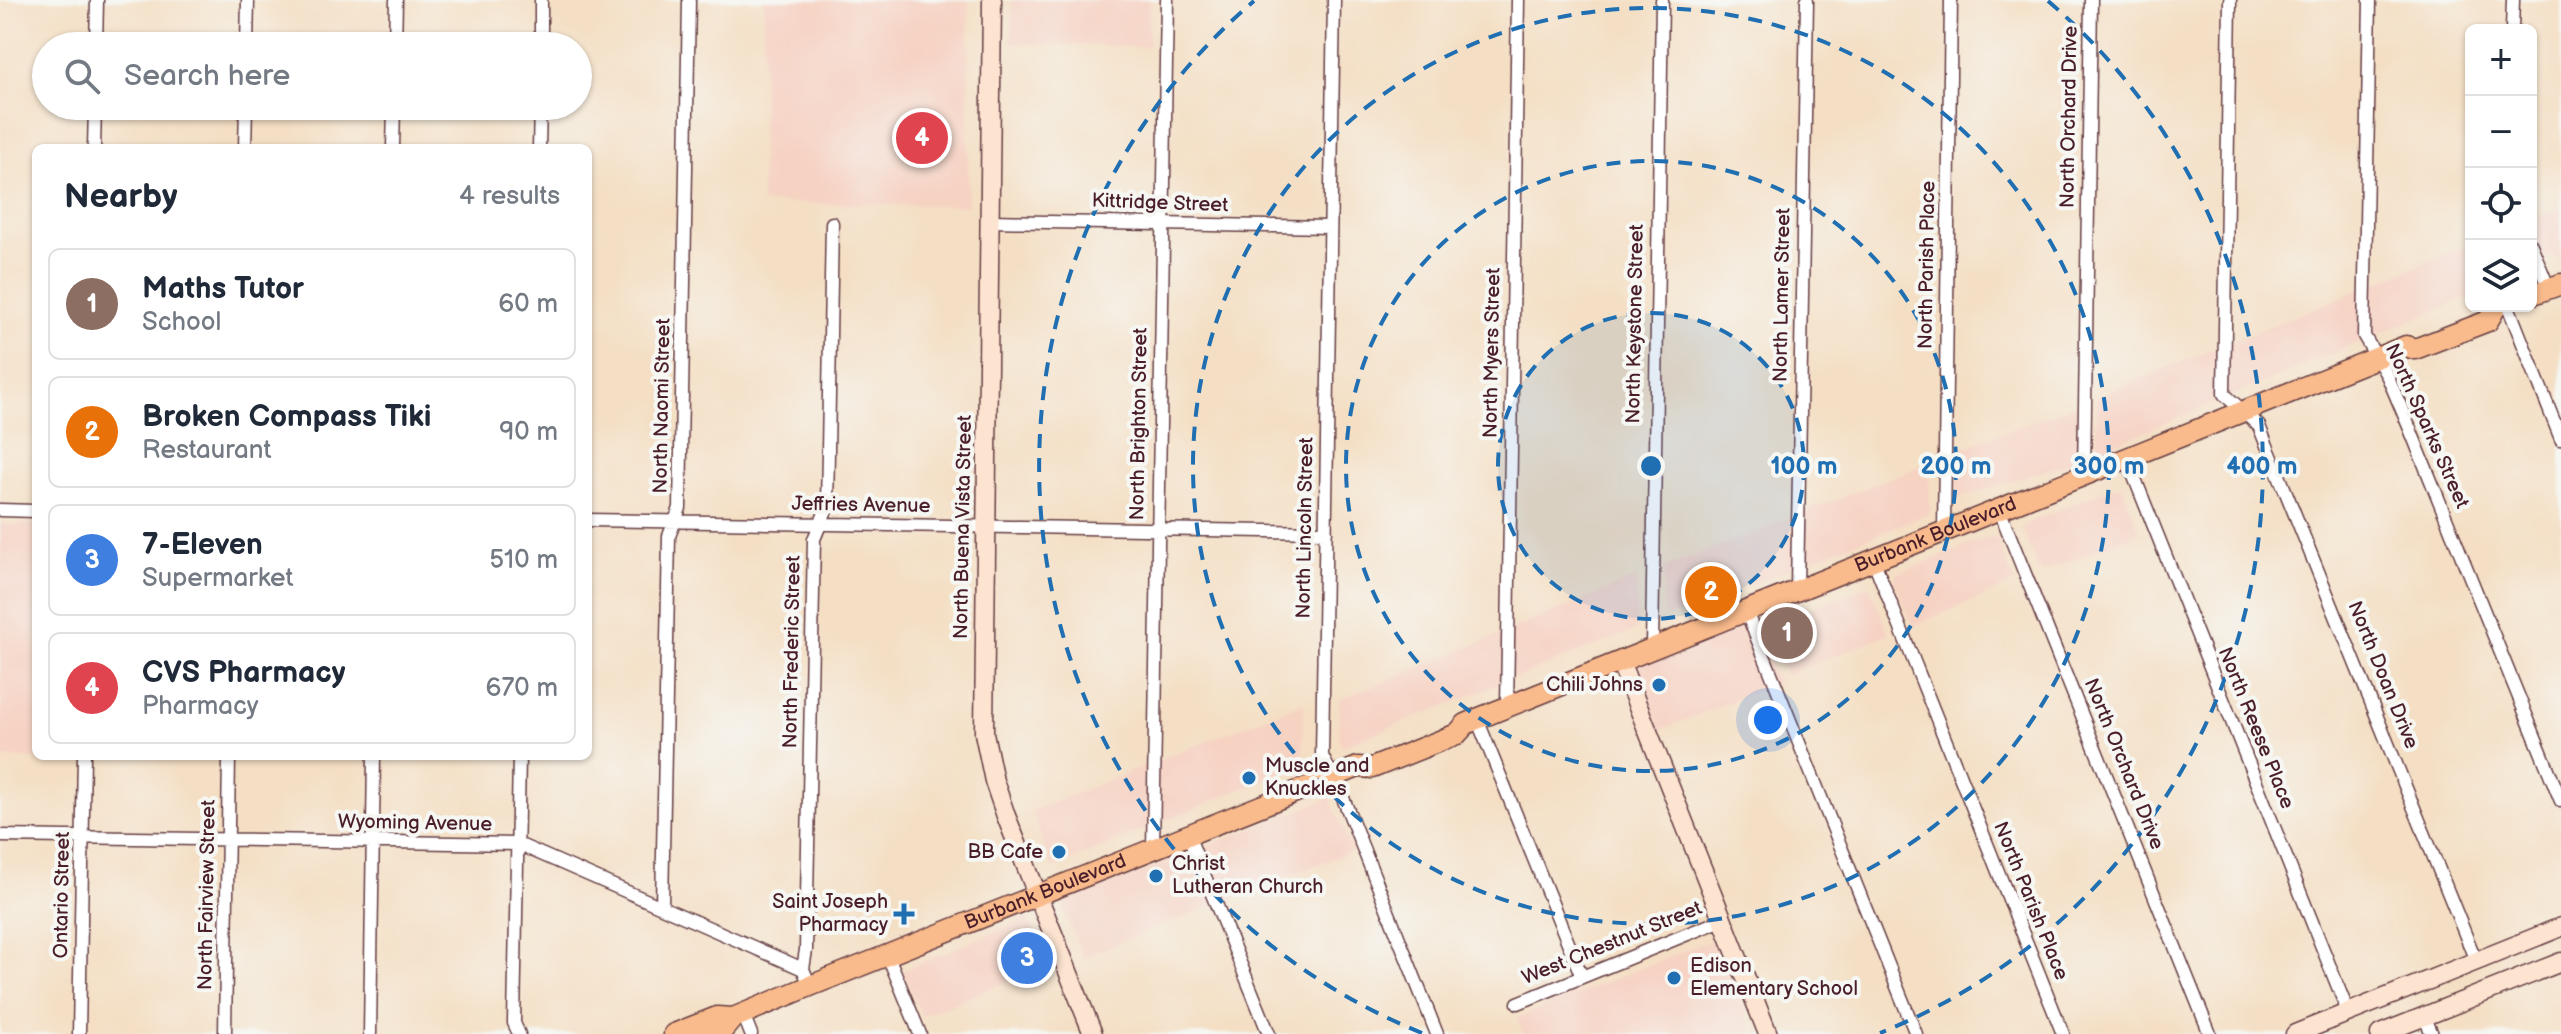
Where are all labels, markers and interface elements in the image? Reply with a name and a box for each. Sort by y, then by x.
map controls [2465,24,2537,312]
button: + [2465,24,2537,96]
street label: North Orchard Drive [2055,26,2083,208]
search box [32,32,592,120]
icon: search [60,54,104,98]
text: Search here [124,58,290,94]
button: − [2465,96,2537,168]
pin: 4 [896,108,948,168]
button: locate [2465,168,2537,240]
text: Nearby [64,176,178,217]
street label: North Parish Place [1914,180,1940,349]
text: 4 results [459,181,560,212]
street label: Kittridge Street [1091,189,1229,217]
street label: North Lamer Street [1768,208,1796,382]
street label: North Keystone Street [1621,224,1649,424]
button: layers [2465,240,2537,312]
street label: North Myers Street [1479,268,1505,438]
text: Maths Tutor [142,271,304,307]
text: 1 [87,289,97,320]
text: 60 m [498,289,558,320]
text: School [142,307,221,338]
street label: North Naomi Street [648,318,676,494]
street label: North Brighton Street [1125,327,1153,521]
street label: North Sparks Street [2380,340,2474,512]
text: Broken Compass Tiki [142,399,431,435]
street label: North Buena Vista Street [949,415,977,639]
text: 2 [84,417,100,448]
text: 90 m [499,417,558,448]
text: Restaurant [142,435,271,466]
street label: North Lincoln Street [1291,437,1319,619]
centre of rings [1637,452,1665,480]
text: 100 m [1771,452,1837,481]
text: 200 m [1921,452,1991,481]
text: 300 m [2074,452,2144,481]
text: 400 m [2227,452,2298,481]
street label: Jeffries Avenue [791,492,931,518]
street label: Burbank Boulevard [1851,492,2020,578]
text: 7-Eleven [142,527,263,563]
text: 3 [84,545,100,576]
text: 510 m [489,545,558,576]
street label: North Frederic Street [778,555,806,749]
pin: 2 [1685,562,1737,622]
text: Supermarket [142,563,293,594]
street label: North Doan Drive [2342,598,2424,752]
pin: 1 [1761,603,1813,663]
street label: North Reese Place [2213,644,2299,812]
text: CVS Pharmacy [142,655,345,691]
text: 4 [84,673,100,704]
text: 670 m [486,673,558,704]
place label: Chili Johns [1546,673,1643,697]
street label: North Orchard Drive [2079,675,2169,853]
marker: Chili Johns [1650,676,1668,694]
text: Pharmacy [142,691,258,722]
your location [1748,700,1788,740]
place label: Muscle and Knuckles [1265,754,1370,801]
marker: Muscle and Knuckles [1240,769,1258,787]
street label: North Fairview Street [193,800,221,990]
street label: Wyoming Avenue [338,810,493,836]
street label: North Parish Place [1988,818,2074,984]
street label: Ontario Street [49,832,75,958]
place label: BB Cafe [967,840,1043,864]
marker: BB Cafe [1050,843,1068,861]
street label: Burbank Boulevard [961,849,1130,935]
place label: Christ Lutheran Church [1172,852,1323,899]
marker: Christ Lutheran Church [1147,867,1165,885]
place label: Saint Joseph Pharmacy [772,890,888,937]
street label: West Chestnut Street [1519,896,1705,990]
marker: Saint Joseph Pharmacy [895,905,913,923]
pin: 3 [1001,928,1053,988]
place label: Edison Elementary School [1690,954,1858,1001]
marker: Edison Elementary School [1665,969,1683,987]

